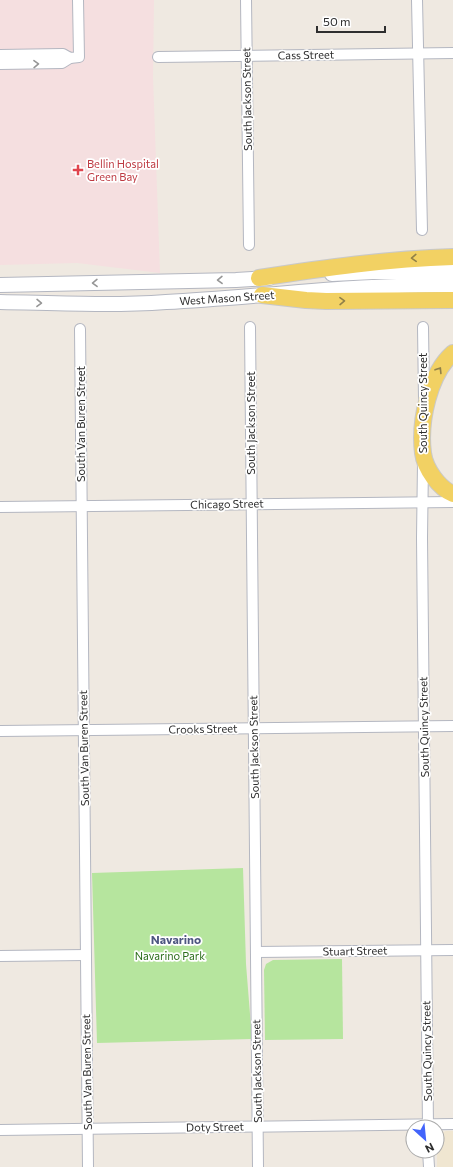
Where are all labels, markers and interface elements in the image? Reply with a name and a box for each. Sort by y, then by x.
scale bar [317,8,385,34]
text: 50 m [323,14,351,28]
street label: South Jackson Street [239,47,255,151]
street label: Cass Street [278,47,335,61]
one-way arrow [33,60,39,68]
place label: Bellin Hospital Green Bay [87,157,159,183]
marker: Bellin Hospital Green Bay [72,164,84,176]
one-way arrow [411,254,417,263]
one-way arrow [217,276,223,284]
one-way arrow [92,279,98,287]
street label: West Mason Street [179,288,275,307]
one-way arrow [339,297,345,305]
one-way arrow [36,298,42,307]
street label: South Quincy Street [416,352,429,453]
street label: South Van Buren Street [74,366,87,482]
one-way arrow [435,367,442,374]
street label: South Jackson Street [244,371,258,475]
street label: Chicago Street [190,496,264,511]
street label: South Quincy Street [416,676,431,777]
street label: South Van Buren Street [76,689,91,806]
street label: South Jackson Street [246,695,262,799]
street label: Crooks Street [168,721,238,736]
district label: Navarino [151,932,201,946]
street label: Stuart Street [322,943,388,958]
park label: Navarino Park [135,949,205,962]
street label: South Quincy Street [419,1000,434,1101]
street label: South Van Buren Street [79,1013,94,1130]
street label: South Jackson Street [249,1019,265,1123]
street label: Doty Street [186,1119,245,1134]
north arrow [405,1119,445,1159]
text: N [423,1141,436,1156]

